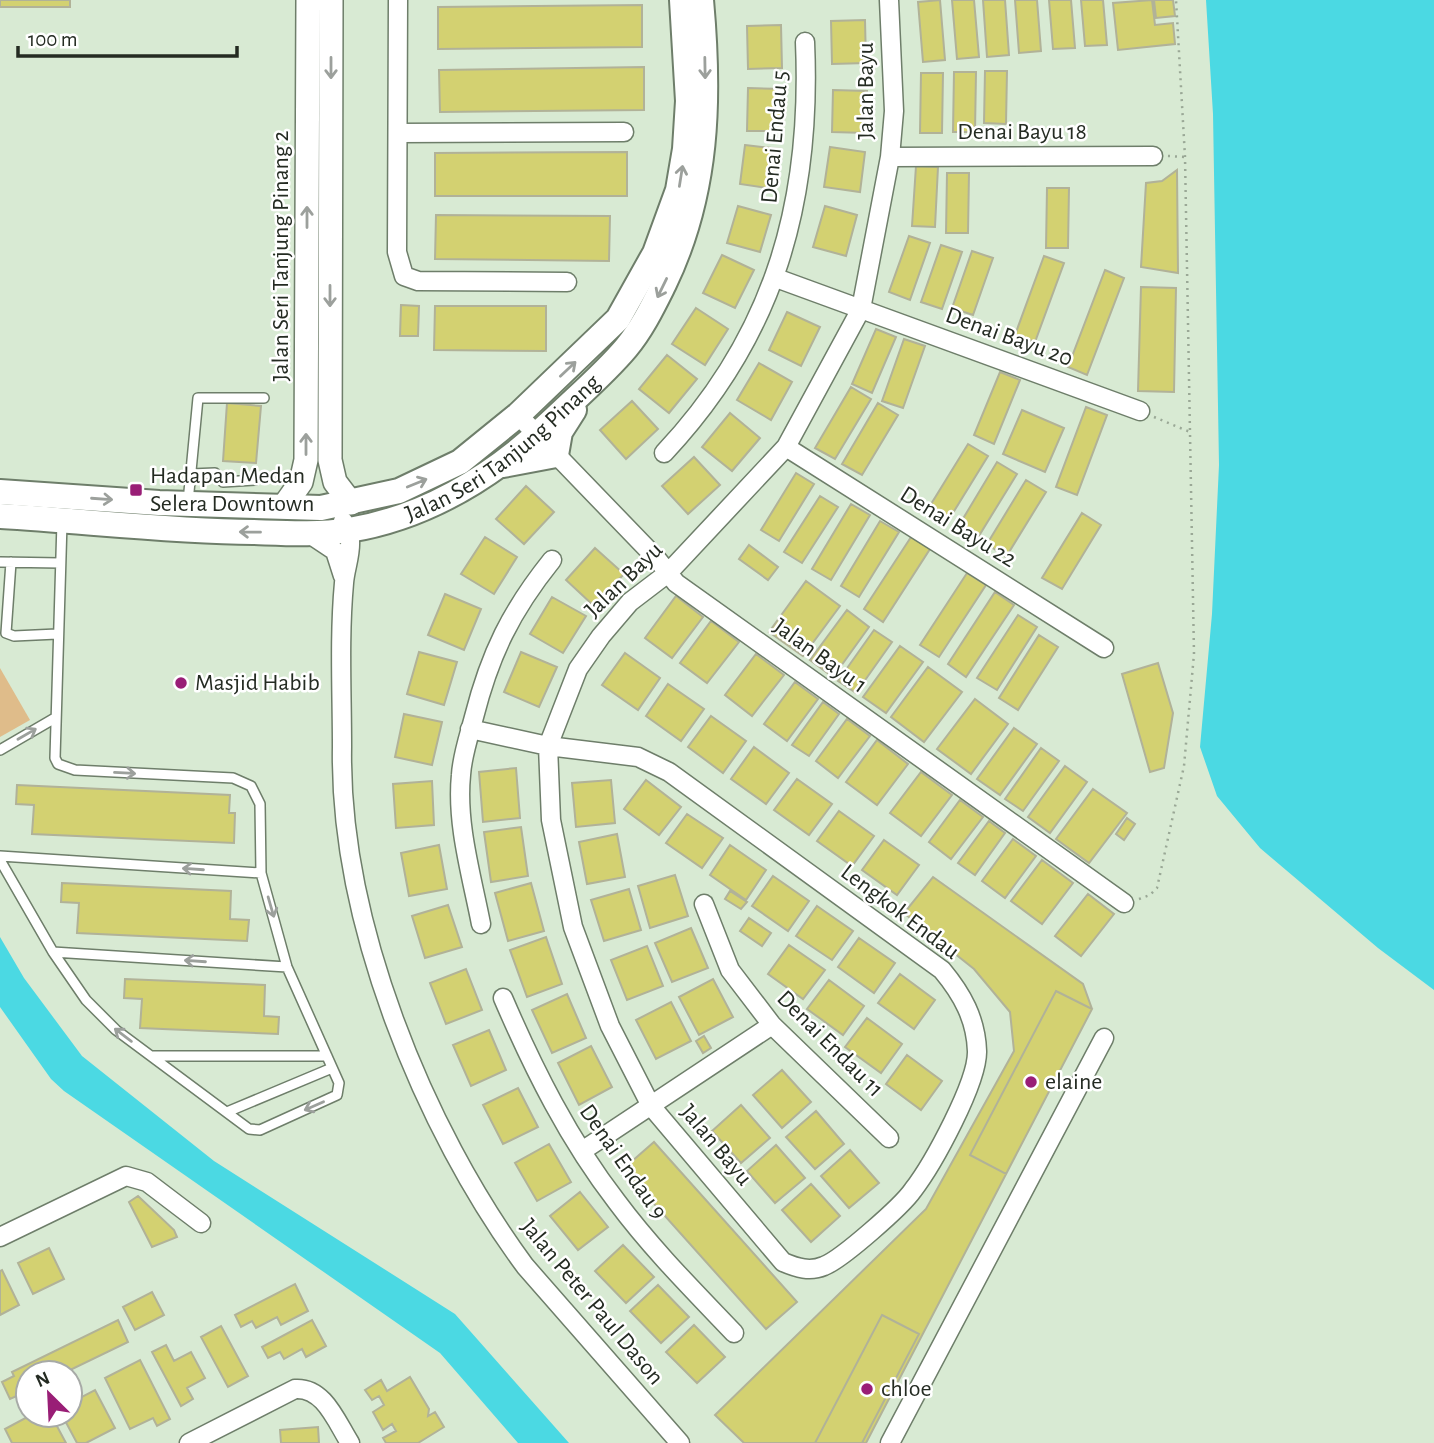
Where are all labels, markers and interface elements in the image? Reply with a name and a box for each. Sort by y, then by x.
scale bar [18,14,236,58]
text: 100 m [28,29,78,50]
street label: Jalan Bayu [854,42,878,140]
one-way arrow [324,56,338,79]
one-way arrow [699,56,712,79]
street label: Denai Endau 5 [757,70,793,204]
street label: Denai Bayu 18 [957,120,1087,144]
street label: Jalan Seri Tanjung Pinang 2 [269,130,293,381]
one-way arrow [675,165,688,188]
one-way arrow [300,205,314,228]
one-way arrow [655,277,668,298]
one-way arrow [323,284,337,307]
street label: Denai Bayu 20 [942,303,1076,371]
one-way arrow [559,360,576,377]
street label: Jalan Seri Tanjung Pinang [402,370,605,526]
one-way arrow [299,433,313,456]
place label: Hadapan Medan Selera Downtown [150,464,314,516]
one-way arrow [405,476,427,489]
marker: Hadapan Medan Selera Downtown [128,482,144,498]
street label: Denai Bayu 22 [896,482,1020,572]
one-way arrow [90,493,113,506]
one-way arrow [239,525,262,539]
street label: Jalan Bayu [581,538,667,622]
street label: Jalan Bayu 1 [769,614,871,698]
place label: Masjid Habib [195,671,320,695]
marker: Masjid Habib [173,675,189,691]
one-way arrow [17,727,37,741]
one-way arrow [113,767,136,780]
street label: Lengkok Endau [836,860,964,964]
one-way arrow [182,862,205,875]
one-way arrow [265,895,278,917]
one-way arrow [184,954,207,967]
street label: Denai Endau 11 [772,986,888,1102]
one-way arrow [115,1028,133,1043]
place label: elaine [1045,1070,1102,1094]
marker: elaine [1023,1074,1039,1090]
one-way arrow [304,1100,325,1113]
street label: Denai Endau 9 [575,1100,671,1224]
street label: Jalan Bayu [676,1100,756,1190]
street label: Jalan Peter Paul Dason [516,1215,668,1389]
north arrow [14,1359,84,1429]
text: N [33,1368,53,1391]
place label: chloe [881,1377,932,1401]
marker: chloe [859,1381,875,1397]

